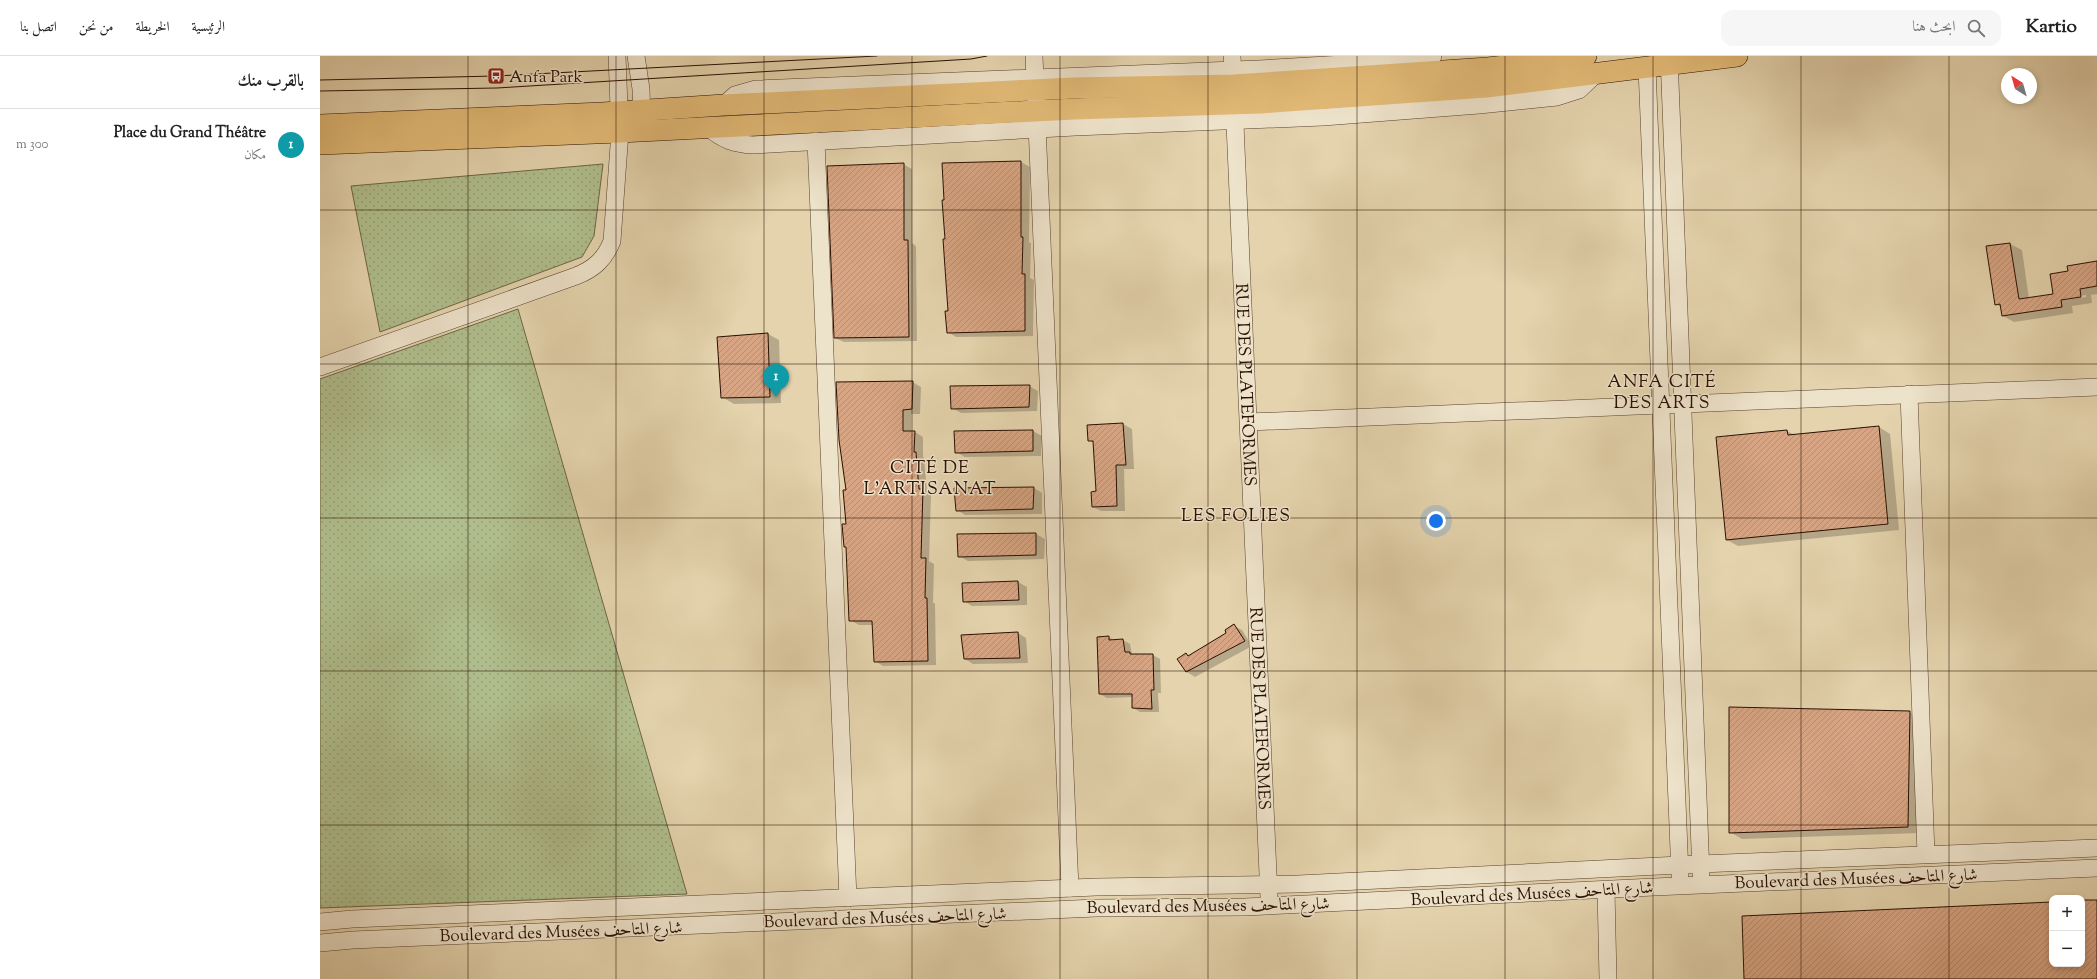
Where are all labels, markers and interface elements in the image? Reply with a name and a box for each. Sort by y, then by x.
search box [1721,10,2001,46]
text: Kartio [2025,14,2077,41]
text: ابحث هنا [1912,17,1955,38]
icon: search [1965,17,1987,39]
text: اتصل بنا [20,18,57,38]
text: من نحن [79,18,113,38]
text: الخريطة [135,18,170,38]
text: الرئيسية [192,18,225,38]
bus stop icon: Anfa Park [486,66,506,86]
place label: Anfa Park [509,66,583,90]
north arrow [2001,68,2037,104]
text: بالقرب منك [238,70,304,94]
text: Place du Grand Théâtre [114,123,266,144]
text: 300 m [16,136,48,154]
text: 1 [289,136,293,154]
text: مكان [244,147,266,165]
street label: RUE DES PLATEFORMES [1228,283,1261,487]
pin: 1 [763,364,789,397]
district label: ANFA CITÉ DES ARTS [1607,370,1717,417]
district label: CITÉ DE L'ARTISANAT [863,456,997,503]
district label: LES FOLIES [1181,504,1291,530]
your location [1426,511,1446,531]
street label: RUE DES PLATEFORMES [1242,606,1275,810]
street label: Boulevard des Musées شارع المتاحف [1734,864,1978,896]
street label: Boulevard des Musées شارع المتاحف [1410,877,1654,913]
street label: Boulevard des Musées شارع المتاحف [1086,893,1330,921]
map controls [2049,895,2085,967]
button: + [2049,895,2085,931]
street label: Boulevard des Musées شارع المتاحف [763,903,1007,935]
street label: Boulevard des Musées شارع المتاحف [439,917,683,949]
button: − [2049,931,2085,967]

